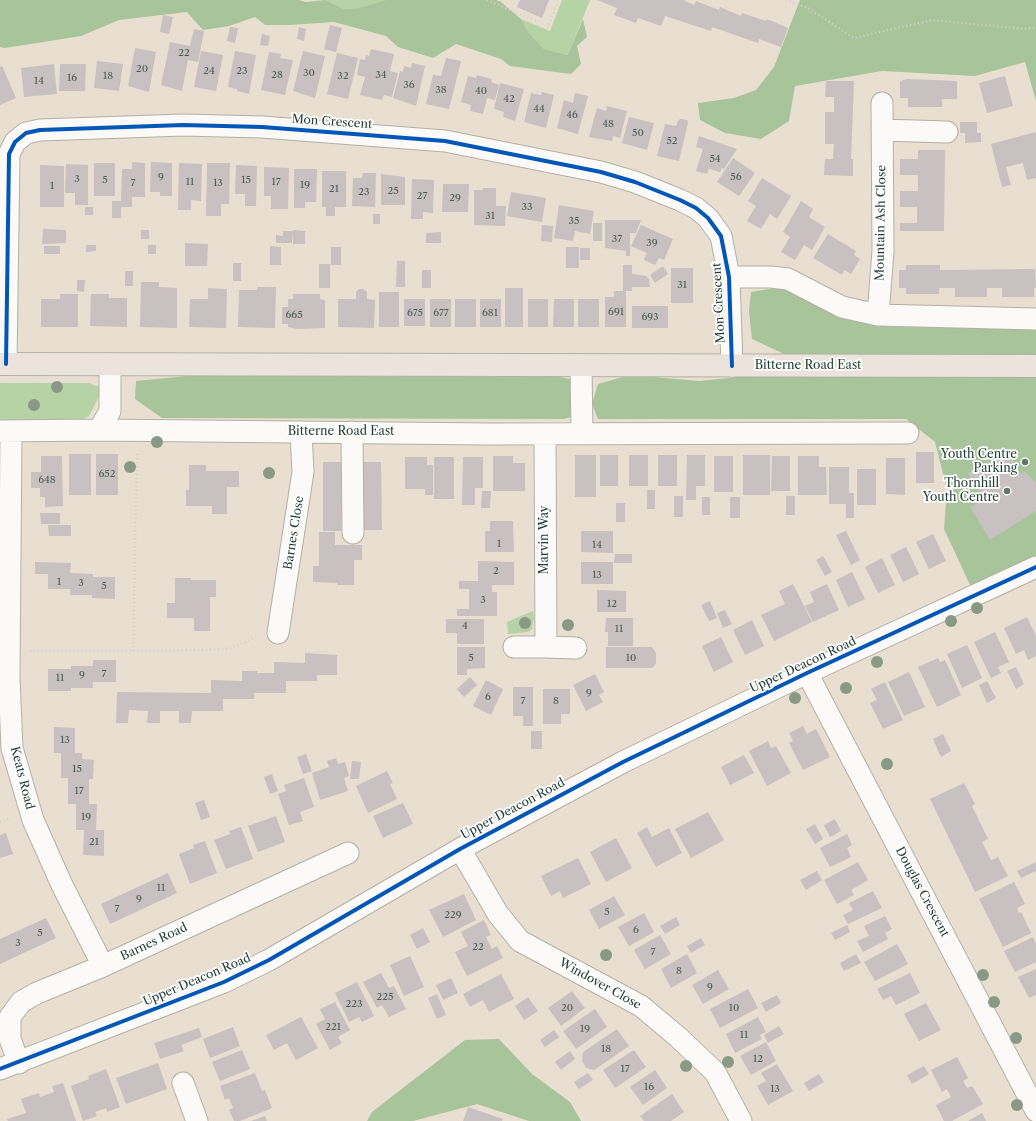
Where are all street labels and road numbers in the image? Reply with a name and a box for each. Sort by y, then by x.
street label: Mon Crescent [291,112,373,132]
street label: Mountain Ash Close [873,165,889,281]
street label: Mon Crescent [710,262,728,344]
street label: Bitterne Road East [755,359,861,373]
street label: Bitterne Road East [288,425,394,439]
street label: Barnes Close [281,495,307,571]
street label: Marvin Way [538,505,552,575]
street label: Upper Deacon Road [748,634,858,696]
street label: Keats Road [7,745,37,811]
street label: Upper Deacon Road [459,776,567,842]
street label: Douglas Crescent [892,844,952,940]
street label: Barnes Road [118,920,190,964]
street label: Upper Deacon Road [141,951,253,1009]
street label: Windover Close [556,955,644,1013]

